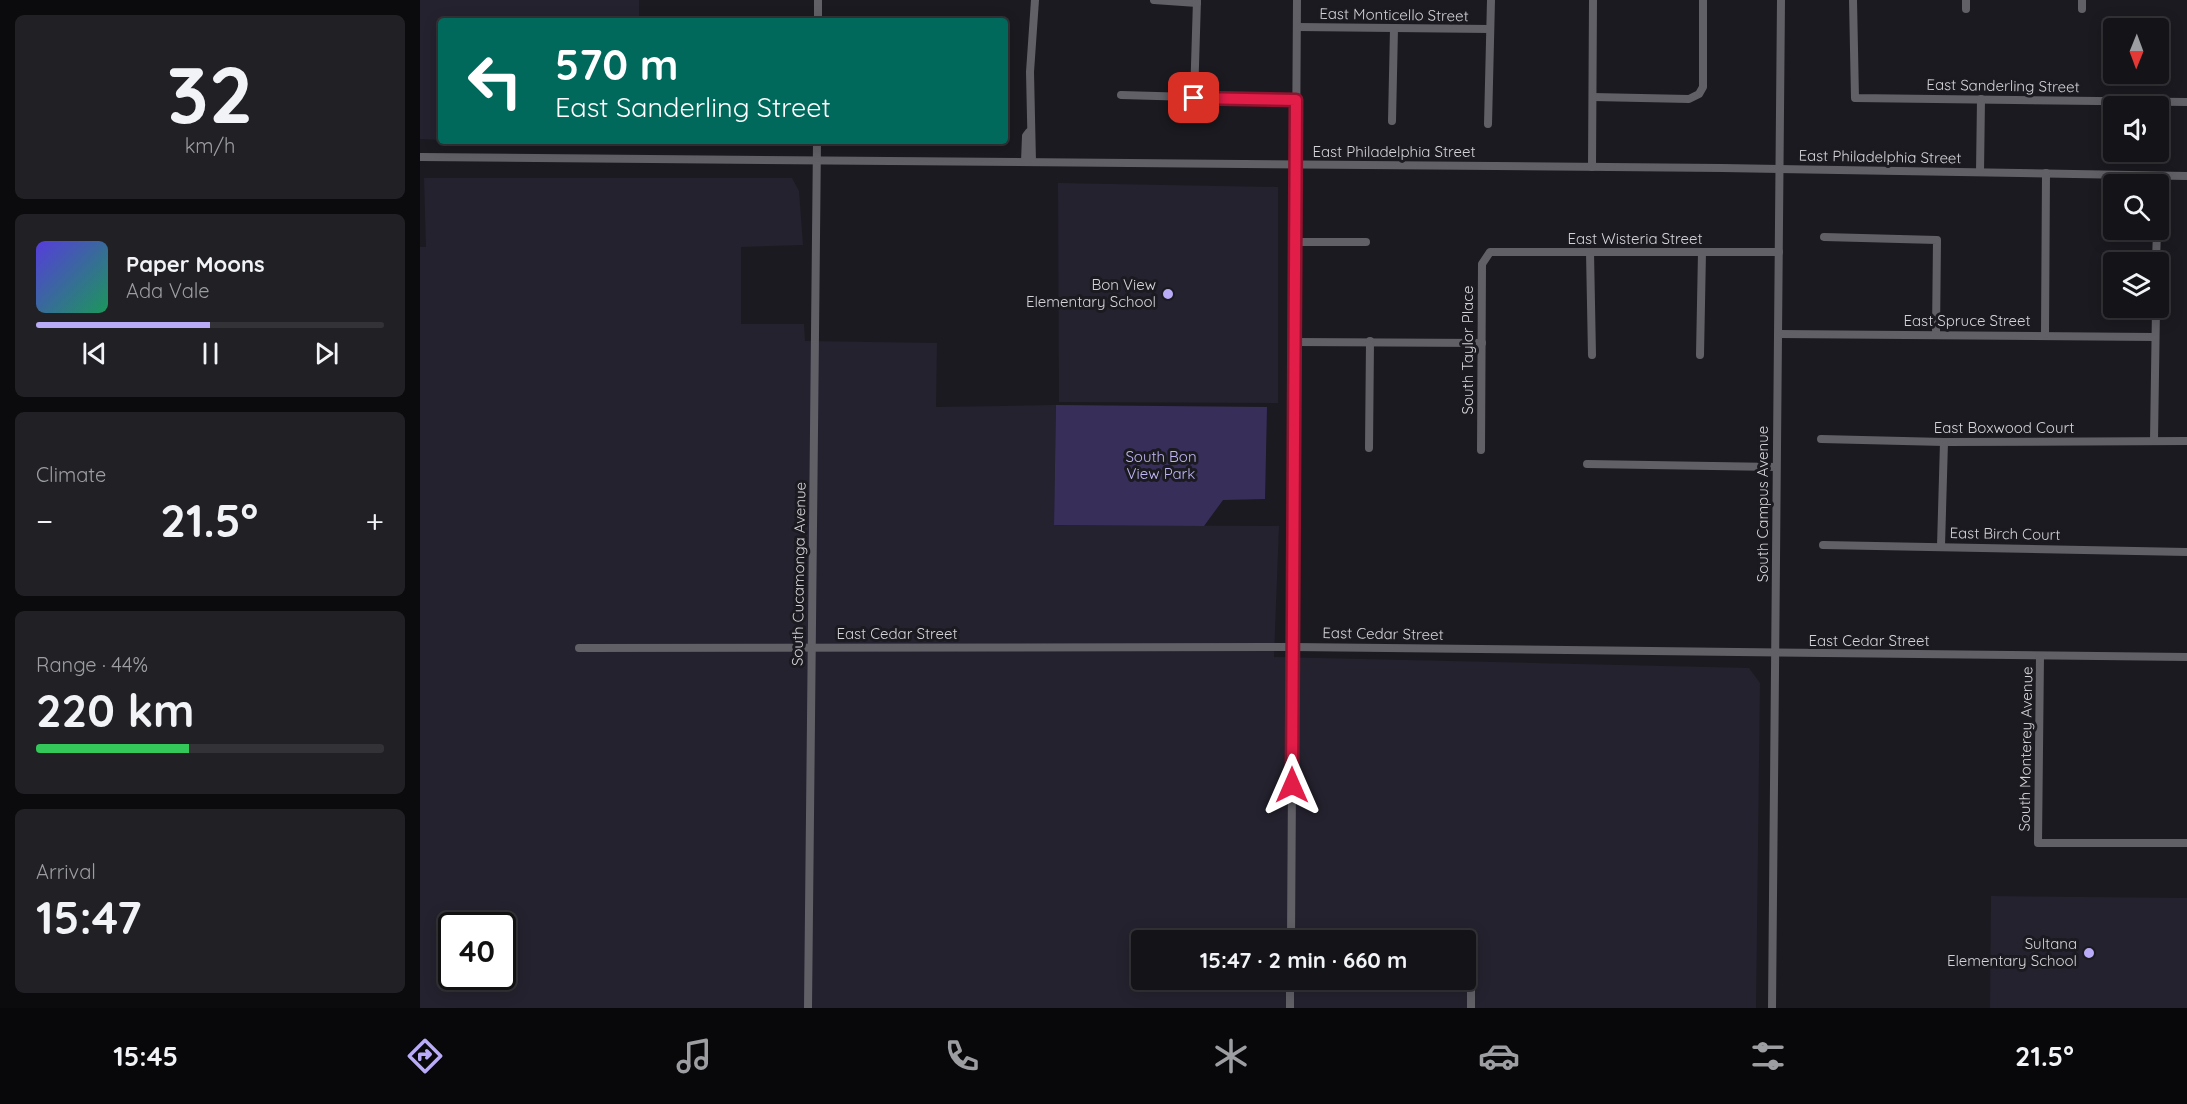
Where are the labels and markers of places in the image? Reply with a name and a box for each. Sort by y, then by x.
pin [1168,72,1219,123]
place label: Bon View Elementary School [1026,275,1156,311]
marker: Bon View Elementary School [1161,287,1175,301]
place label: Sultana Elementary School [1947,934,2077,970]
marker: Sultana Elementary School [2082,946,2096,960]

